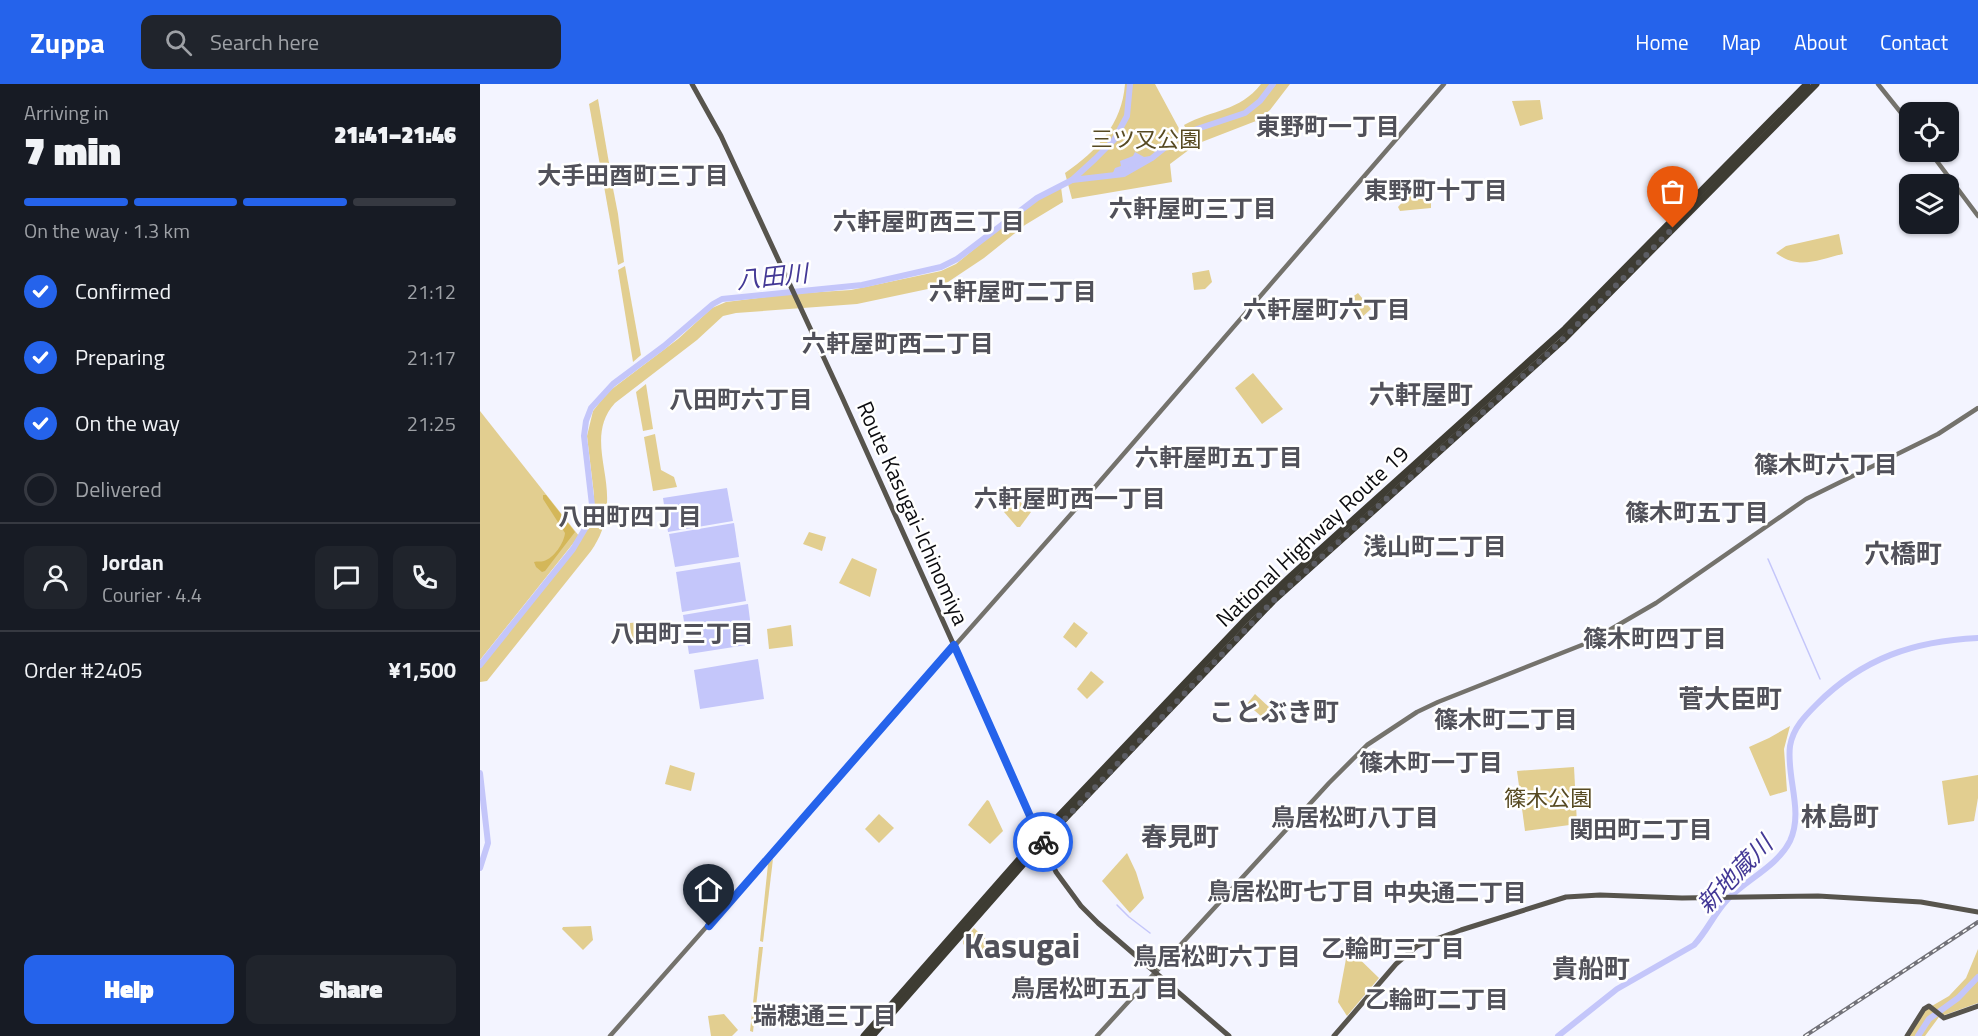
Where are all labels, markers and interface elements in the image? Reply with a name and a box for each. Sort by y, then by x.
search box [141,15,561,69]
text: Zuppa [30,21,105,64]
text: Search here [210,25,319,59]
icon: search [162,26,195,59]
text: Home [1635,26,1689,58]
text: Map [1722,26,1761,58]
text: About [1794,26,1847,58]
text: Contact [1880,26,1948,58]
text: Arriving in [24,97,109,128]
map controls [1899,102,1959,234]
button: locate [1899,102,1959,162]
district label: 東野町一丁目 [1256,108,1400,144]
text: 21:41–21:46 [334,118,456,152]
text: 7 min [24,121,121,180]
park label: 三ツ又公園 [1091,122,1201,156]
district label: 大手田酉町三丁目 [537,157,729,193]
pin [1647,166,1698,228]
district label: 東野町十丁目 [1364,172,1508,208]
button: layers [1899,174,1959,234]
icon: bag [1656,175,1689,208]
district label: 六軒屋町三丁目 [1109,190,1277,226]
district label: 六軒屋町西三丁目 [833,203,1025,239]
text: On the way · 1.3 km [24,215,190,246]
water label: 八田川 [734,254,813,298]
district label: 六軒屋町二丁目 [929,273,1097,309]
text: Confirmed [75,274,171,308]
icon: check [24,275,57,308]
text: 21:12 [407,276,456,307]
district label: 六軒屋町六丁目 [1243,291,1411,327]
district label: 六軒屋町西二丁目 [802,325,994,361]
text: Preparing [75,340,165,374]
icon: check [24,341,57,374]
text: 21:17 [407,342,456,373]
district label: 六軒屋町 [1369,375,1473,414]
district label: 八田町六丁目 [669,381,813,417]
street label: Route Kasugai-Ichinomiya [848,395,978,631]
text: On the way [75,406,180,440]
icon: check [24,407,57,440]
text: 21:25 [407,408,456,439]
street label: National Highway Route 19 [1208,437,1416,635]
district label: 六軒屋町五丁目 [1135,439,1303,475]
district label: 篠木町六丁目 [1754,446,1898,482]
text: Delivered [75,472,162,506]
district label: 六軒屋町西一丁目 [974,480,1166,516]
district label: 篠木町五丁目 [1625,494,1769,530]
district label: 八田町四丁目 [558,498,702,534]
district label: 浅山町二丁目 [1363,528,1507,564]
district label: 穴橋町 [1864,534,1942,573]
text: Jordan [102,545,164,579]
button: person [24,546,87,609]
button: chat [315,546,378,609]
button: phone [393,546,456,609]
text: Courier · 4.4 [102,579,202,610]
district label: 八田町三丁目 [610,615,754,651]
district label: 篠木町四丁目 [1583,620,1727,656]
text: Order #2405 [24,653,143,687]
text: ¥1,500 [389,653,456,687]
district label: 菅大臣町 [1678,679,1782,718]
district label: ことぶき町 [1209,692,1339,731]
district label: 篠木町二丁目 [1434,701,1578,737]
district label: 篠木町一丁目 [1359,744,1503,780]
park label: 篠木公園 [1504,781,1592,815]
district label: 林島町 [1801,797,1879,836]
district label: 鳥居松町八丁目 [1271,799,1439,835]
district label: 関田町二丁目 [1569,811,1713,847]
courier [1013,812,1073,872]
district label: 春見町 [1141,817,1219,856]
water label: 新地蔵川 [1688,825,1782,921]
icon: bike [1027,826,1060,859]
pin [683,864,734,926]
icon: home [692,873,725,906]
district label: 鳥居松町七丁目 [1207,873,1375,909]
district label: 中央通二丁目 [1383,874,1527,910]
district label: Kasugai [964,919,1080,971]
district label: 乙輪町三丁目 [1321,930,1465,966]
district label: 鳥居松町六丁目 [1133,938,1301,974]
district label: 貴船町 [1552,949,1630,988]
button: Help [24,955,234,1024]
button: Share [246,955,456,1024]
district label: 鳥居松町五丁目 [1011,970,1179,1006]
district label: 乙輪町二丁目 [1365,981,1509,1017]
district label: 瑞穂通三丁目 [753,997,897,1033]

